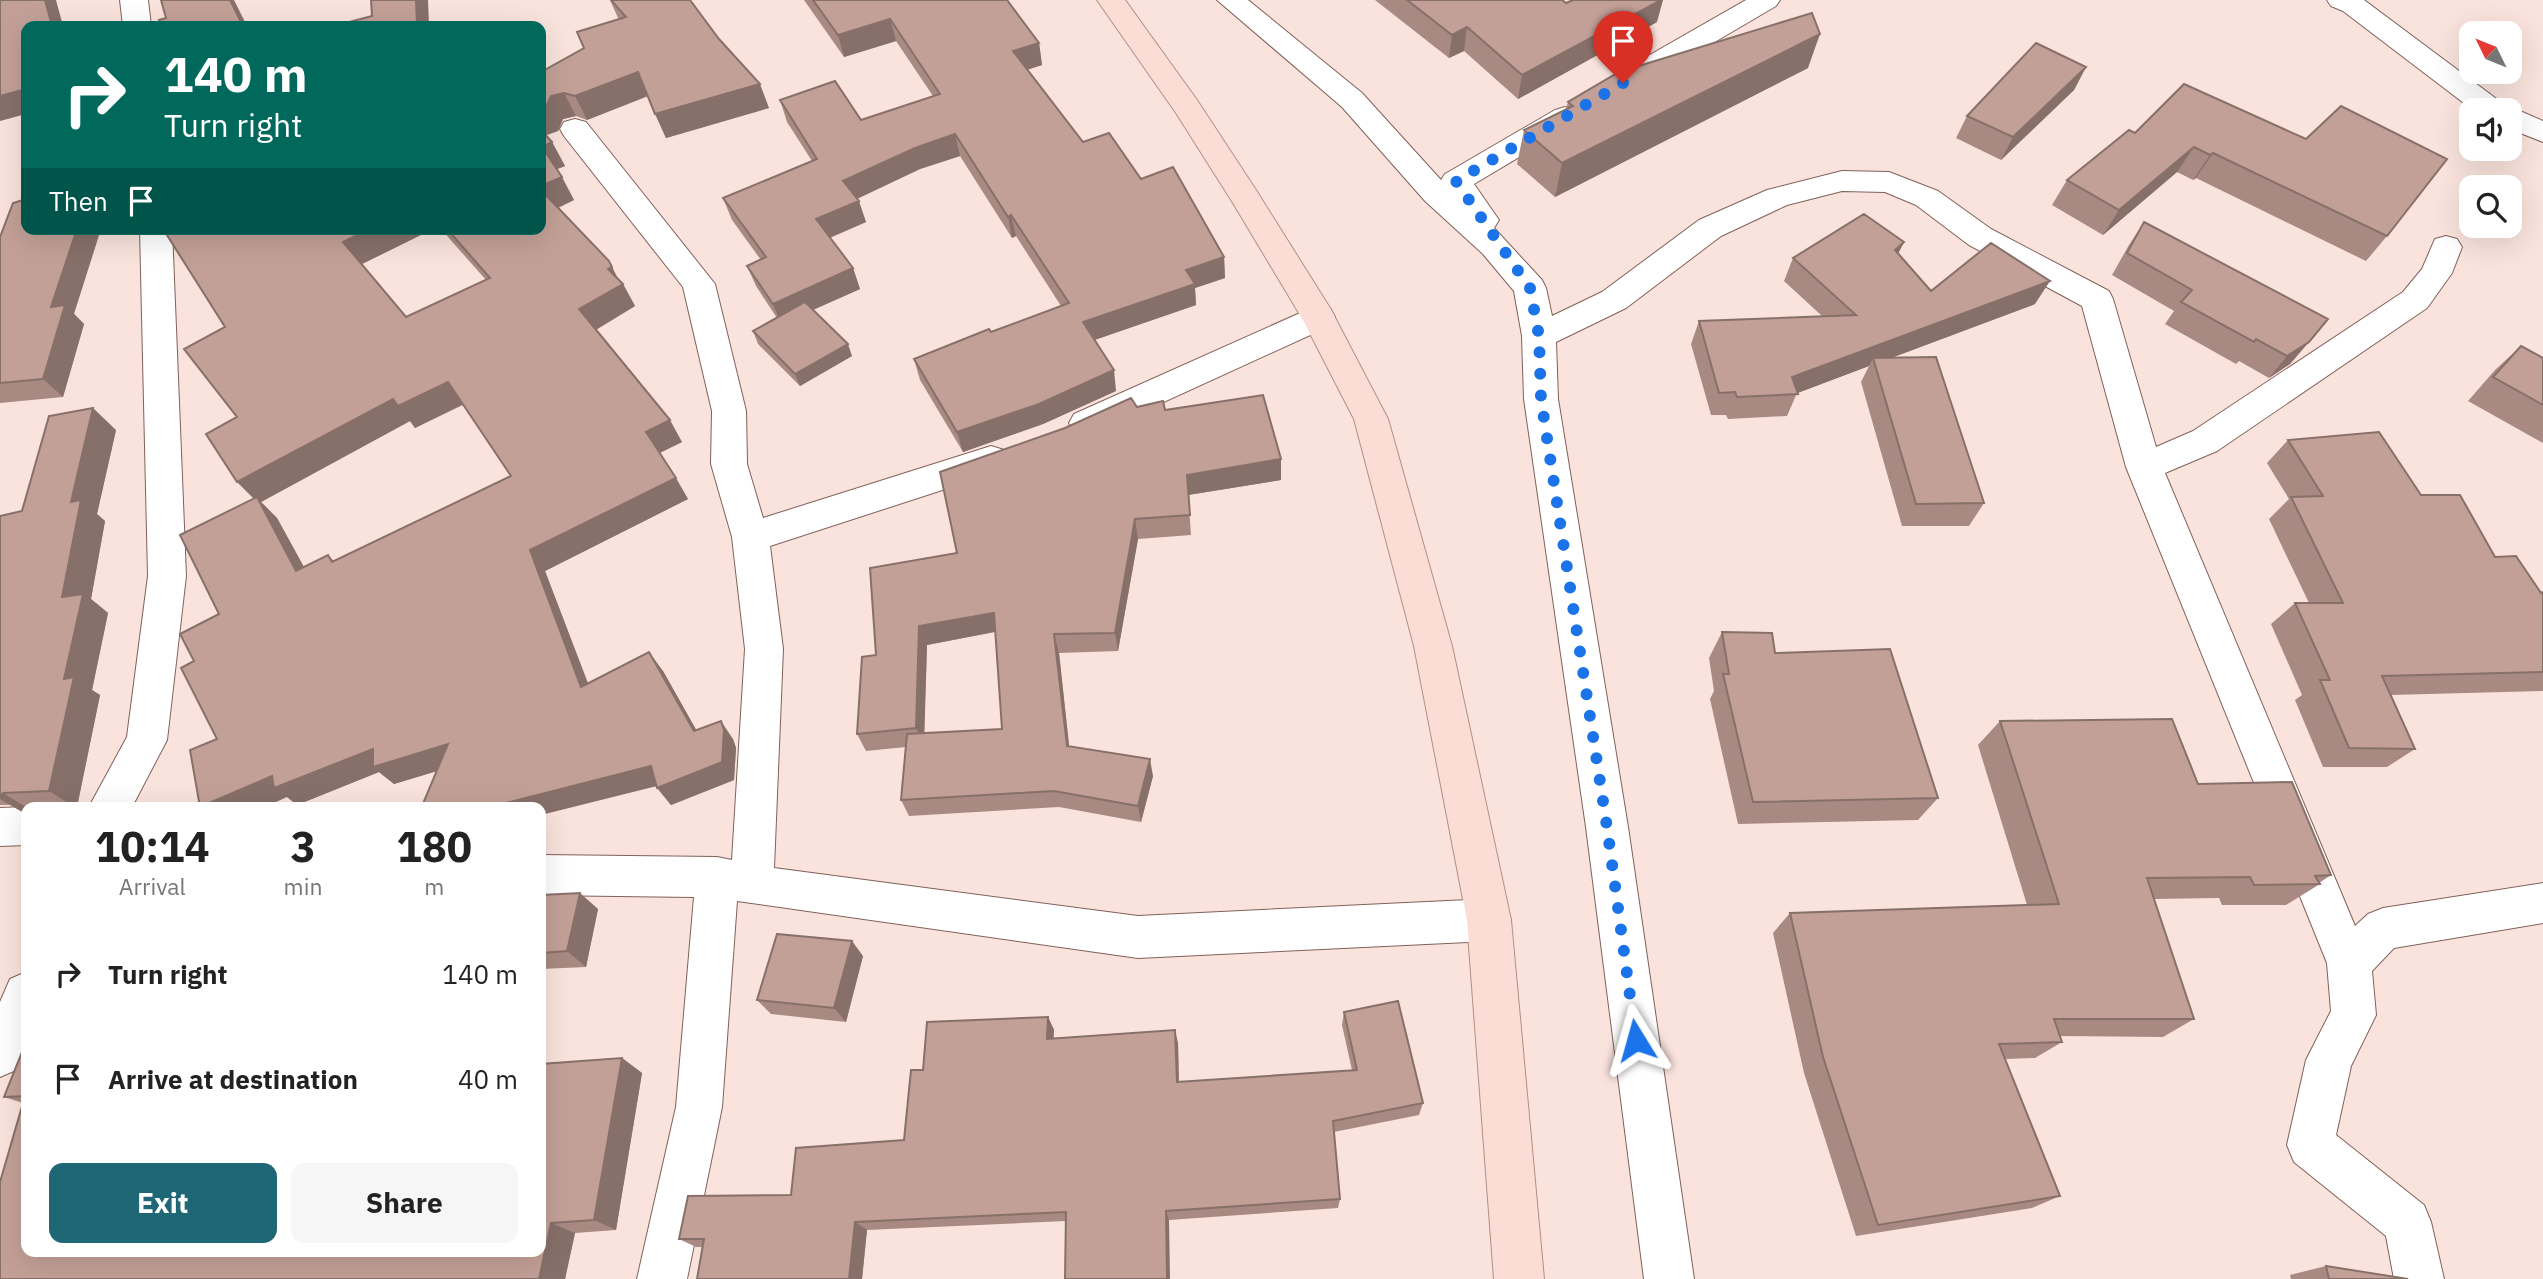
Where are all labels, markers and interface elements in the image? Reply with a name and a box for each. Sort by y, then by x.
pin [1593,11,1653,83]
north arrow [2459,21,2522,84]
map controls [2459,21,2522,238]
icon: arrive [1604,22,1642,60]
text: 140 m [164,42,308,105]
icon: right [49,49,140,140]
button: sound [2459,98,2522,161]
text: Turn right [164,104,302,146]
button: search [2459,175,2522,238]
icon: arrive [122,182,160,220]
text: Then [49,184,108,218]
text: 10:14 [95,819,210,874]
text: 3 [290,819,316,874]
text: 180 [396,819,472,874]
text: Arrival [119,871,186,901]
text: min [284,871,322,901]
text: m [424,871,444,901]
icon: right [49,955,87,993]
text: Turn right [108,957,227,991]
text: 140 m [442,957,518,991]
position arrow [1599,1003,1673,1077]
icon: arrive [49,1060,87,1098]
text: Arrive at destination [108,1062,358,1096]
text: 40 m [458,1062,518,1096]
button: Exit [49,1163,277,1243]
button: Share [291,1163,518,1243]

